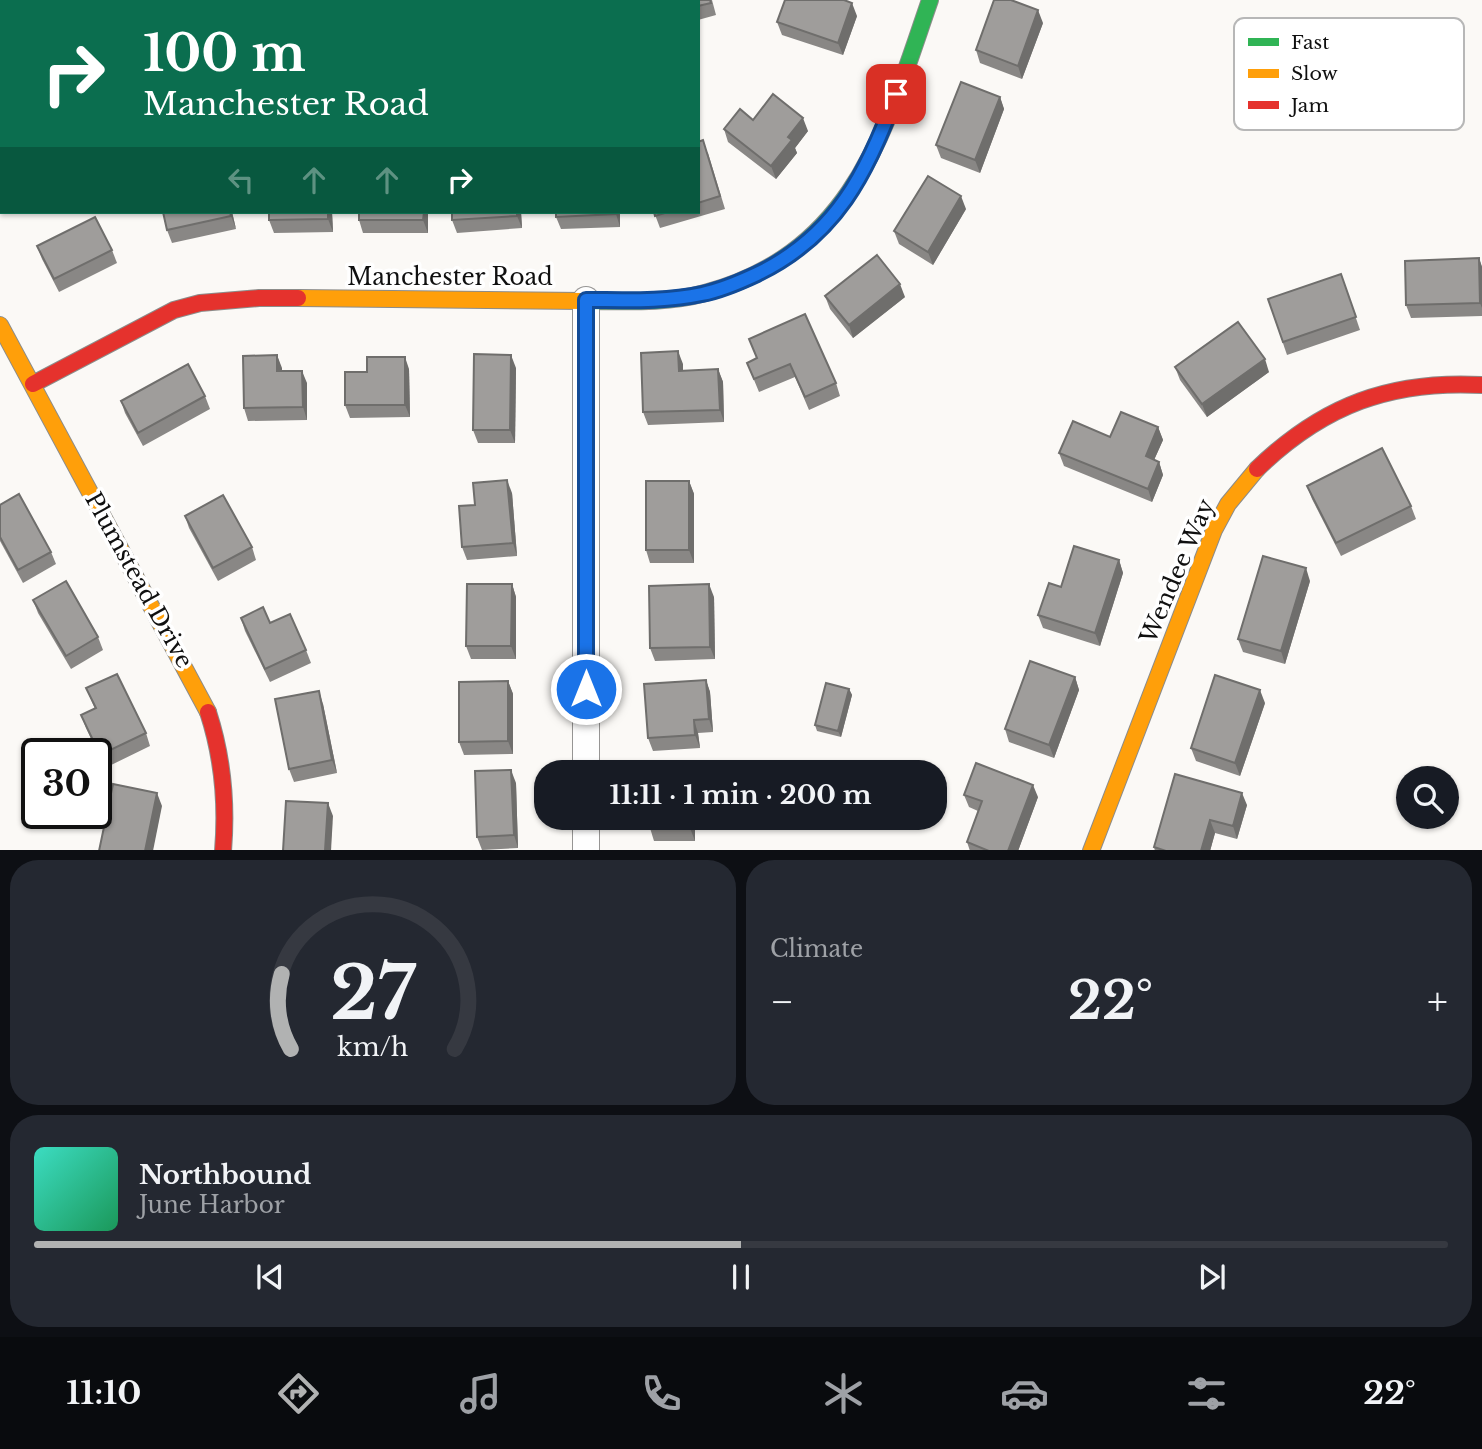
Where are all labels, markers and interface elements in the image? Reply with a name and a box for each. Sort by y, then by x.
legend [1234,18,1464,130]
text: 100 m [143,23,306,84]
icon: right [28,28,119,119]
text: Fast [1291,31,1330,54]
text: Slow [1291,62,1338,85]
pin [866,64,926,124]
icon: arrive [877,75,915,113]
text: Manchester Road [143,84,429,124]
text: Jam [1288,94,1329,117]
icon: left [222,161,260,199]
icon: ahead [295,161,333,199]
icon: ahead [368,161,406,199]
icon: right [441,161,479,199]
street label: Manchester Road [347,263,553,291]
street label: Plumstead Drive [79,487,199,673]
street label: Wendee Way [1134,494,1220,648]
position arrow [549,652,623,726]
speed limit sign: 30 [21,738,112,829]
map controls [1396,766,1459,829]
button: search [1396,766,1459,829]
text: 11:11 · 1 min · 200 m [609,779,872,811]
text: Climate [770,935,863,963]
text: 27 [331,948,417,1039]
text: 22° [1068,969,1153,1033]
text: − [770,978,794,1025]
text: + [1427,978,1448,1025]
text: km/h [338,1031,408,1062]
text: Northbound [139,1159,311,1191]
text: June Harbor [139,1191,285,1219]
icon: previous [251,1258,289,1296]
icon: pause [722,1258,760,1296]
icon: next [1193,1258,1231,1296]
icon: directions [274,1369,323,1418]
icon: music [456,1369,505,1418]
icon: phone [637,1369,686,1418]
icon: climate [819,1369,868,1418]
icon: car [1000,1369,1049,1418]
icon: filters [1182,1369,1231,1418]
text: 11:10 [66,1373,141,1413]
text: 22° [1363,1373,1416,1413]

